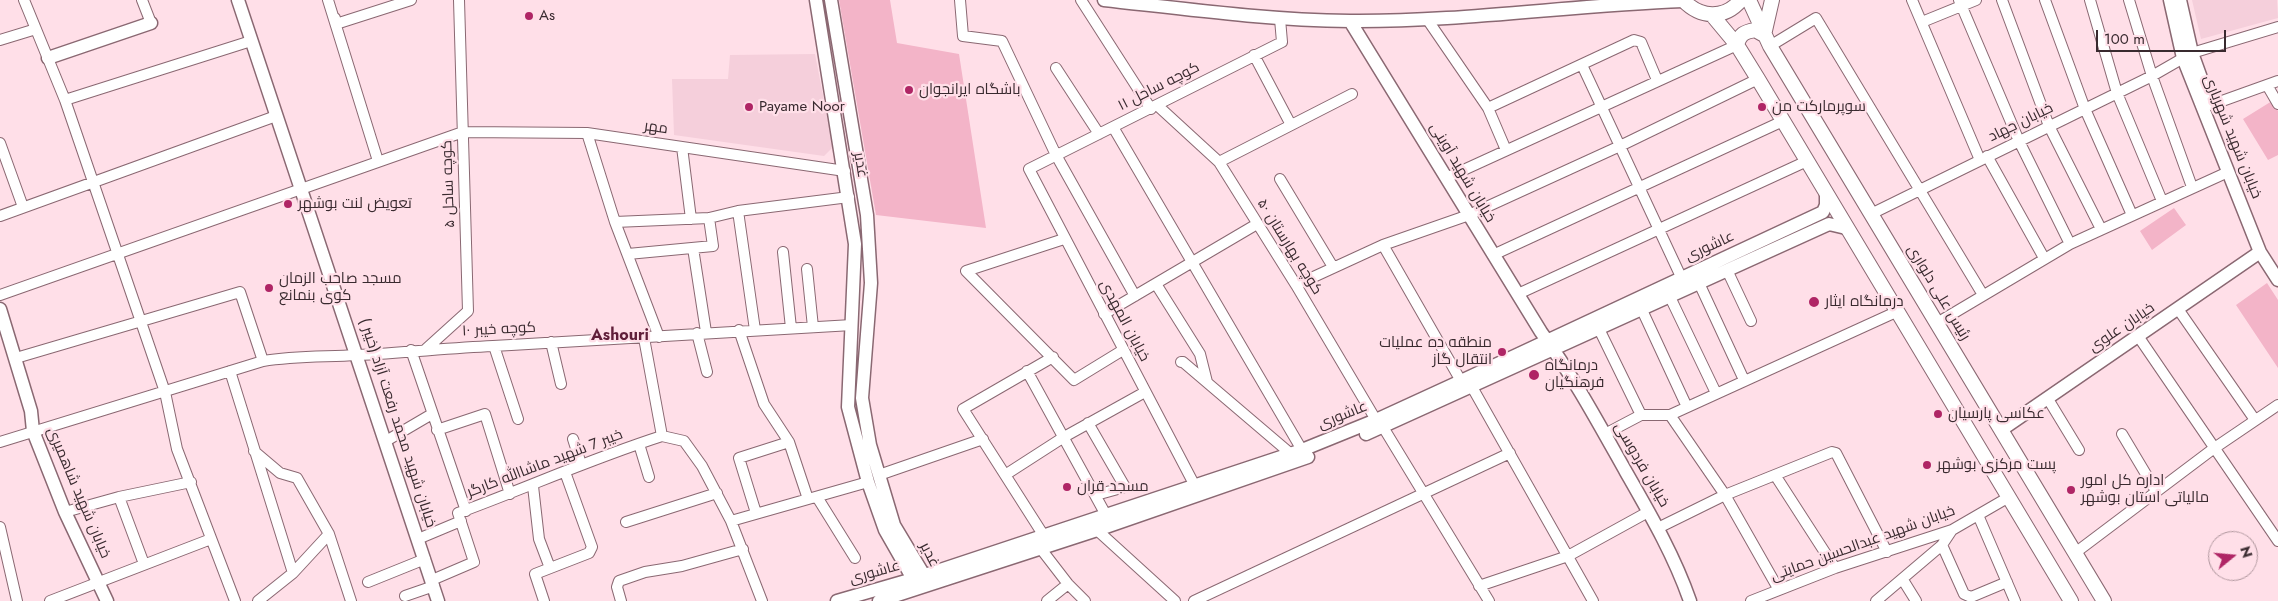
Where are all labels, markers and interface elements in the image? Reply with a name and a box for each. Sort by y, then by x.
place label: As [539,7,555,25]
marker: As [523,10,535,22]
scale bar [2098,20,2228,52]
text: 100 m [2104,28,2145,50]
street label: کوچه ساحل ۱۱ [1115,59,1203,115]
street label: خیابان شهید شهریاری [2199,72,2265,202]
place label: باشگاه ایرانجوان [919,81,1020,99]
marker: باشگاه ایرانجوان [903,84,915,96]
place label: Payame Noor [759,98,845,116]
place label: سوپرمارکت من [1772,98,1866,116]
street label: خیابان جهاد [1986,100,2056,146]
marker: Payame Noor [743,101,755,113]
marker: سوپرمارکت من [1756,101,1768,113]
street label: مهر [643,117,669,139]
street label: خیابان شهید آوینی [1425,120,1499,226]
street label: کوچه ساحل ۵ [438,140,460,228]
street label: غدیر [849,151,871,179]
place label: تعویض لنت بوشهر [298,195,412,213]
street label: کوچه بهارستان ۵۰ [1252,196,1326,298]
marker: تعویض لنت بوشهر [282,198,294,210]
street label: عاشوری [1683,228,1737,266]
street label: رئیس علی دلواری [1902,242,1974,344]
place label: مسجد صاحب الزمان کوی بنمانع [279,270,402,305]
street label: خیابان المهدی [1095,277,1153,365]
marker: مسجد صاحب الزمان کوی بنمانع [263,282,275,294]
place label: درمانگاه ایثار [1825,293,1903,311]
marker: درمانگاه ایثار [1807,295,1821,309]
street label: خیابان علوی [2086,299,2158,357]
street label: ( خیبر) خیابان شهید محمد رفعت آزاد [355,316,439,530]
street label: کوچه خیبر ۱۰ [462,319,536,341]
district label: Ashouri [591,326,649,346]
place label: منطقه ده عملیات انتقال گاز [1379,334,1492,369]
marker: منطقه ده عملیات انتقال گاز [1496,346,1508,358]
place label: درمانگاه فرهنگیان [1545,357,1604,392]
marker: درمانگاه فرهنگیان [1527,368,1541,382]
street label: عاشوری [1316,398,1370,434]
place label: عکاسی پارسیان [1948,405,2045,423]
marker: عکاسی پارسیان [1932,408,1944,420]
street label: خیابان فردوسی [1610,419,1672,511]
street label: خیابان شهید شاهمیری [42,425,114,561]
street label: خیبر 7 شهید ماشاالله کارگر [465,426,625,502]
place label: پست مرکزی بوشهر [1937,456,2056,474]
marker: پست مرکزی بوشهر [1921,459,1933,471]
place label: اداره کل امور مالیاتی استان بوشهر [2081,472,2209,507]
place label: مسجد قران [1077,478,1149,496]
marker: مسجد قران [1061,481,1073,493]
marker: اداره کل امور مالیاتی استان بوشهر [2065,484,2077,496]
street label: خیابان شهید عبدالحسین حمایتی [1768,502,1958,586]
north arrow [2208,531,2258,581]
street label: غدیر [915,540,943,570]
text: N [2235,544,2258,560]
street label: عاشوری [848,557,902,589]

